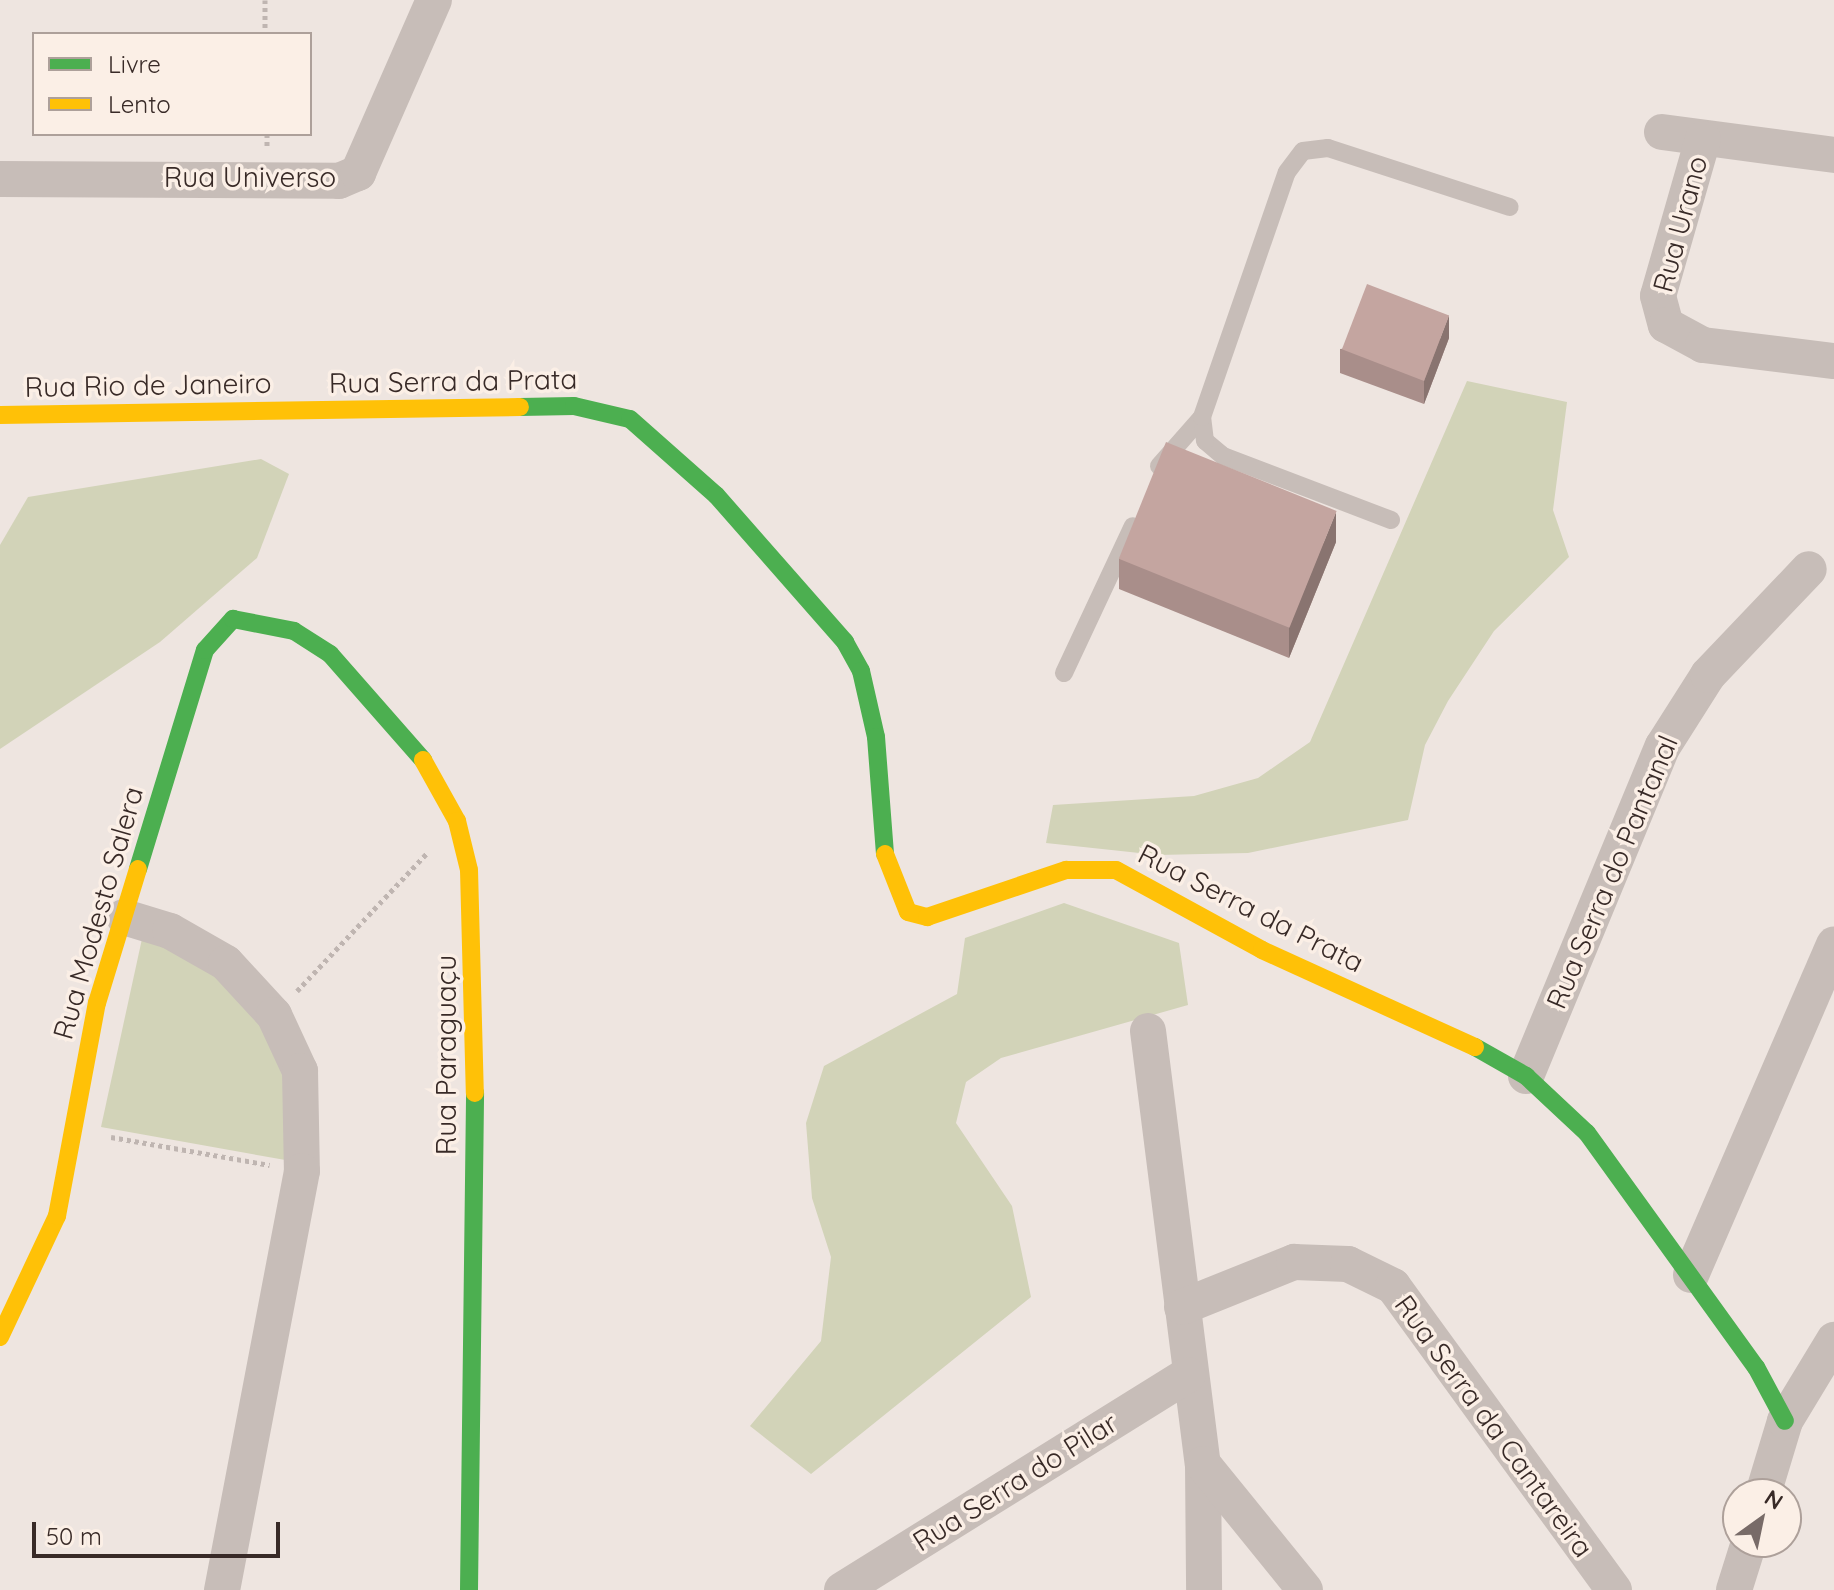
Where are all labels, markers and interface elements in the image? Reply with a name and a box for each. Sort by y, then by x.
legend [32,32,312,136]
text: Livre [108,49,161,79]
text: Lento [108,89,171,119]
street label: Rua Urano [1646,152,1714,296]
street label: Rua Universo [164,160,336,194]
street label: Rua Serra da Prata [328,362,578,400]
street label: Rua Rio de Janeiro [24,366,272,404]
street label: Rua Serra do Pantanal [1539,730,1685,1014]
street label: Rua Modesto Salera [46,783,150,1043]
street label: Rua Serra da Prata [1133,837,1369,979]
street label: Rua Paraguaçu [429,955,463,1155]
street label: Rua Serra da Cantareira [1388,1289,1600,1563]
street label: Rua Serra do Pilar [907,1406,1123,1558]
north arrow [1722,1478,1802,1558]
text: N [1760,1483,1788,1516]
scale bar [36,1506,284,1556]
text: 50 m [46,1521,102,1551]

